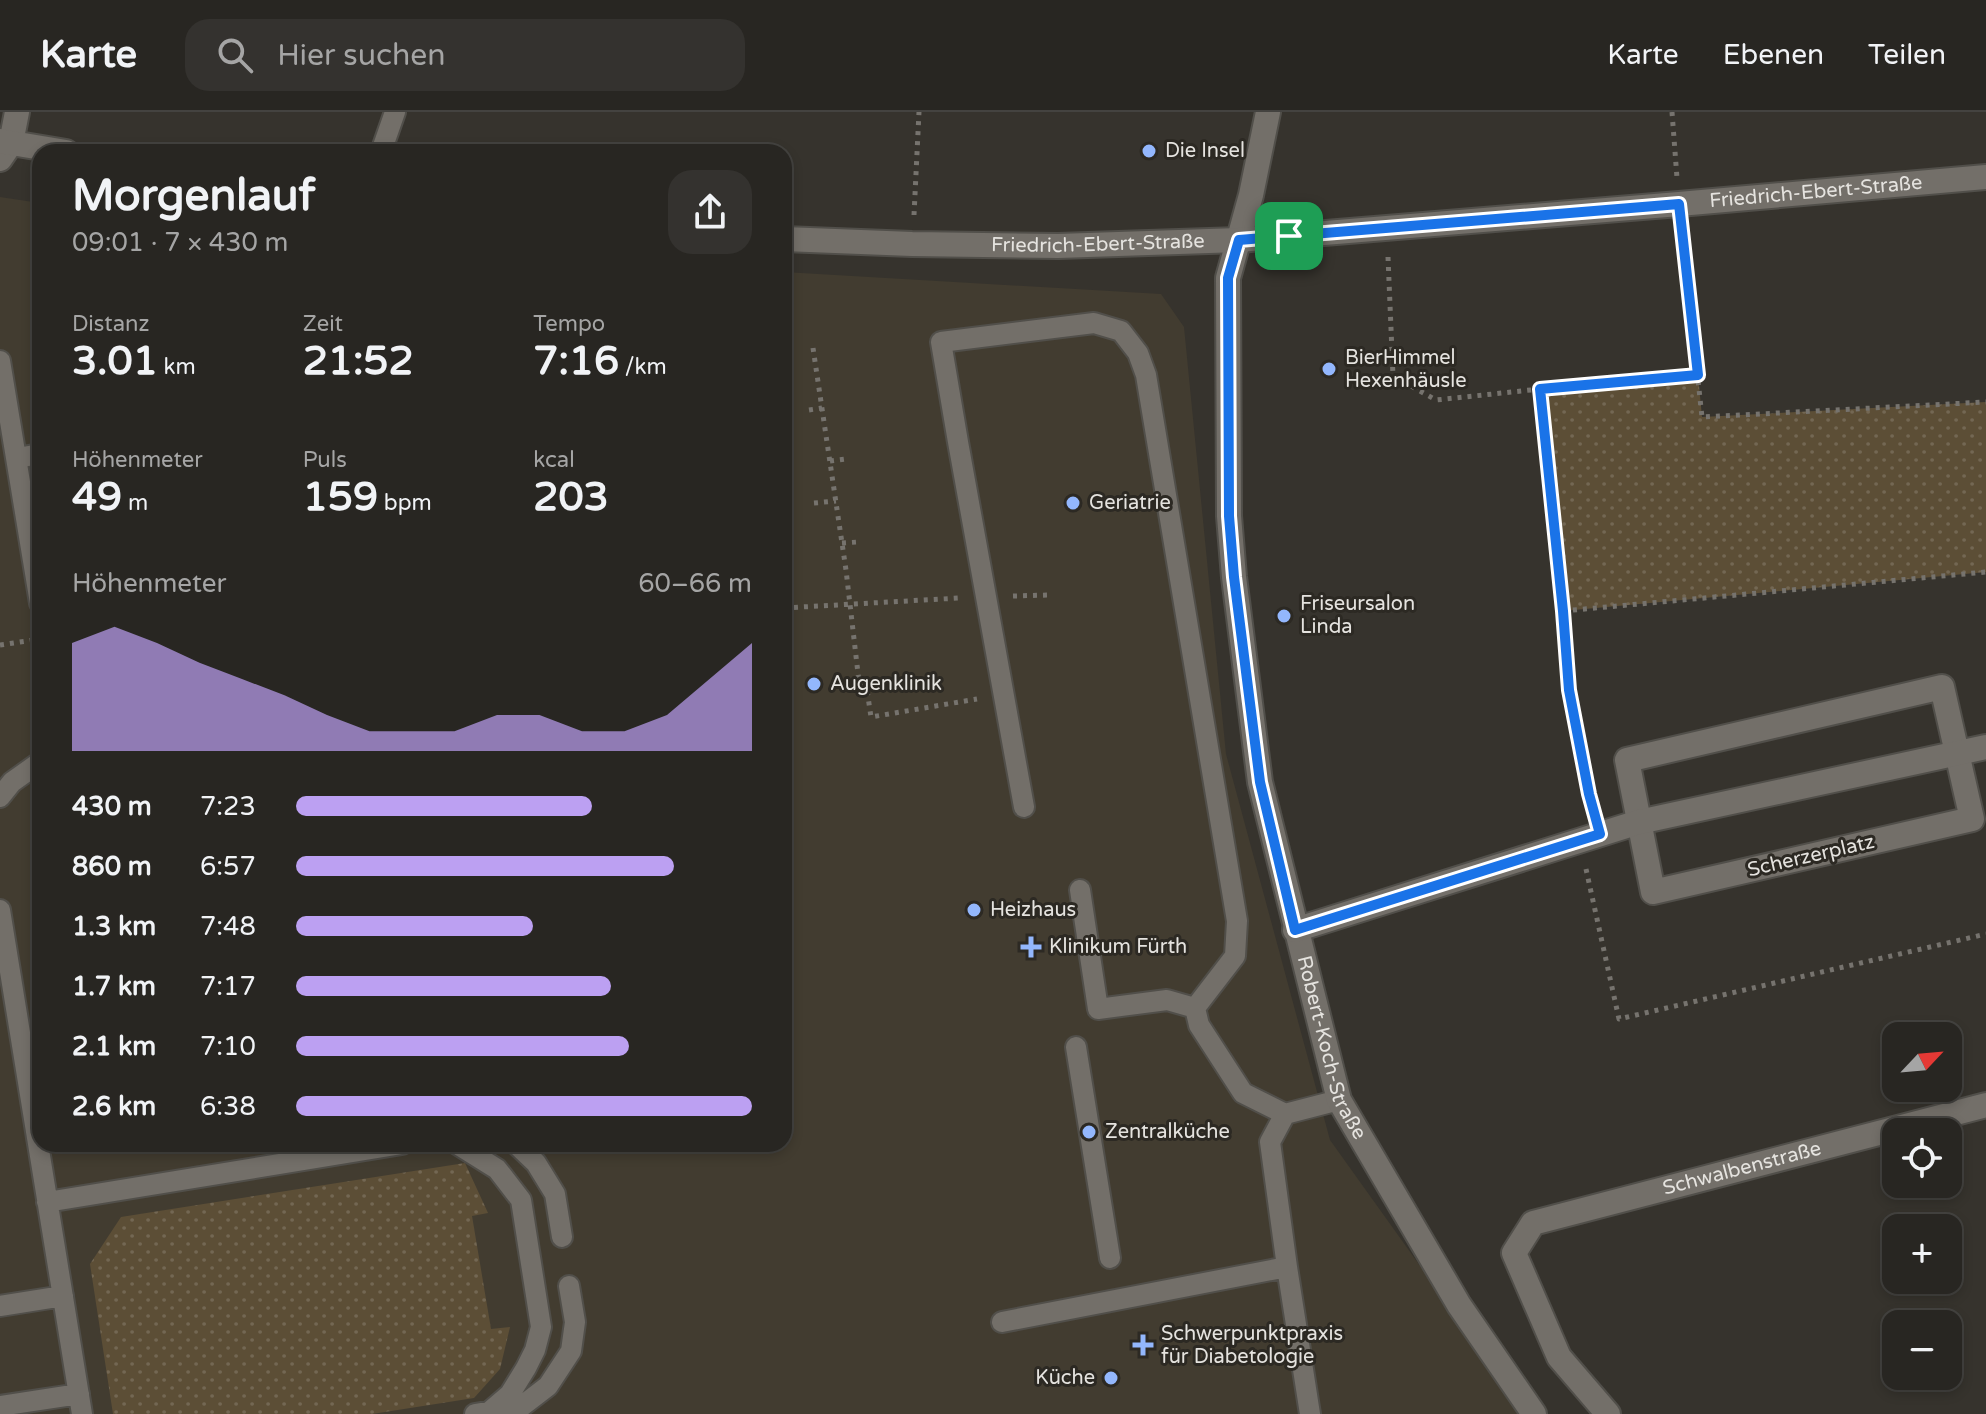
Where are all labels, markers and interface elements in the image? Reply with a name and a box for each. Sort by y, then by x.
search box [185,19,745,91]
text: Karte [40,32,137,78]
icon: search [213,33,257,77]
text: Hier suchen [277,37,445,74]
text: Karte [1607,38,1679,72]
text: Ebenen [1723,38,1824,72]
text: Teilen [1868,38,1946,72]
place label: Die Insel [1165,139,1245,163]
marker: Die Insel [1140,142,1158,160]
text: Morgenlauf [72,170,315,223]
button: share [668,170,752,254]
street label: Friedrich-Ebert-Straße [1708,171,1923,213]
pin [1255,202,1323,270]
icon: arrive [1267,214,1311,258]
text: 09:01 · 7 × 430 m [72,227,288,258]
street label: Friedrich-Ebert-Straße [991,229,1205,258]
text: Distanz [72,311,149,337]
text: Zeit [303,311,343,337]
text: Tempo [533,311,605,337]
text: 3.01 [72,337,158,385]
text: 21:52 [303,337,414,385]
text: 7:16 [533,337,619,385]
place label: BierHimmel Hexenhäusle [1345,346,1467,393]
text: km [158,354,196,380]
text: /km [619,354,667,380]
marker: BierHimmel Hexenhäusle [1320,360,1338,378]
text: Höhenmeter [72,447,203,473]
text: Puls [303,447,347,473]
text: kcal [533,447,575,473]
text: 49 [72,473,122,521]
text: 159 [303,473,378,521]
text: 203 [533,473,609,521]
text: m [122,490,148,516]
text: bpm [378,490,432,516]
place label: Geriatrie [1089,491,1171,515]
marker: Geriatrie [1064,494,1082,512]
text: Höhenmeter [72,568,226,599]
text: 60–66 m [638,568,752,599]
place label: Friseursalon Linda [1300,592,1415,639]
marker: Friseursalon Linda [1275,607,1293,625]
place label: Augenklinik [830,672,942,696]
marker: Augenklinik [805,675,823,693]
text: 430 m [72,791,152,822]
text: 7:23 [200,791,256,822]
street label: Scherzerplatz [1745,830,1877,882]
text: 860 m [72,851,152,882]
text: 6:57 [200,851,256,882]
place label: Heizhaus [990,898,1076,922]
marker: Heizhaus [965,901,983,919]
text: 1.3 km [72,911,156,942]
text: 7:48 [200,911,256,942]
place label: Klinikum Fürth [1049,935,1187,959]
marker: Klinikum Fürth [1020,936,1042,958]
street label: Robert-Koch-Straße [1292,953,1371,1144]
text: 1.7 km [72,971,156,1002]
text: 7:17 [200,971,256,1002]
north arrow [1882,1022,1962,1102]
map controls [1882,1022,1962,1390]
text: 2.1 km [72,1031,156,1062]
text: 7:10 [200,1031,256,1062]
text: 2.6 km [72,1091,156,1122]
text: 6:38 [200,1091,256,1122]
button: locate [1882,1118,1962,1198]
place label: Zentralküche [1105,1120,1230,1144]
marker: Zentralküche [1080,1123,1098,1141]
street label: Schwalbenstraße [1660,1136,1824,1201]
button: + [1882,1214,1962,1294]
button: − [1882,1310,1962,1390]
place label: Schwerpunktpraxis für Diabetologie [1161,1322,1343,1369]
marker: Schwerpunktpraxis für Diabetologie [1132,1334,1154,1356]
place label: Küche [1035,1366,1095,1390]
marker: Küche [1102,1369,1120,1387]

